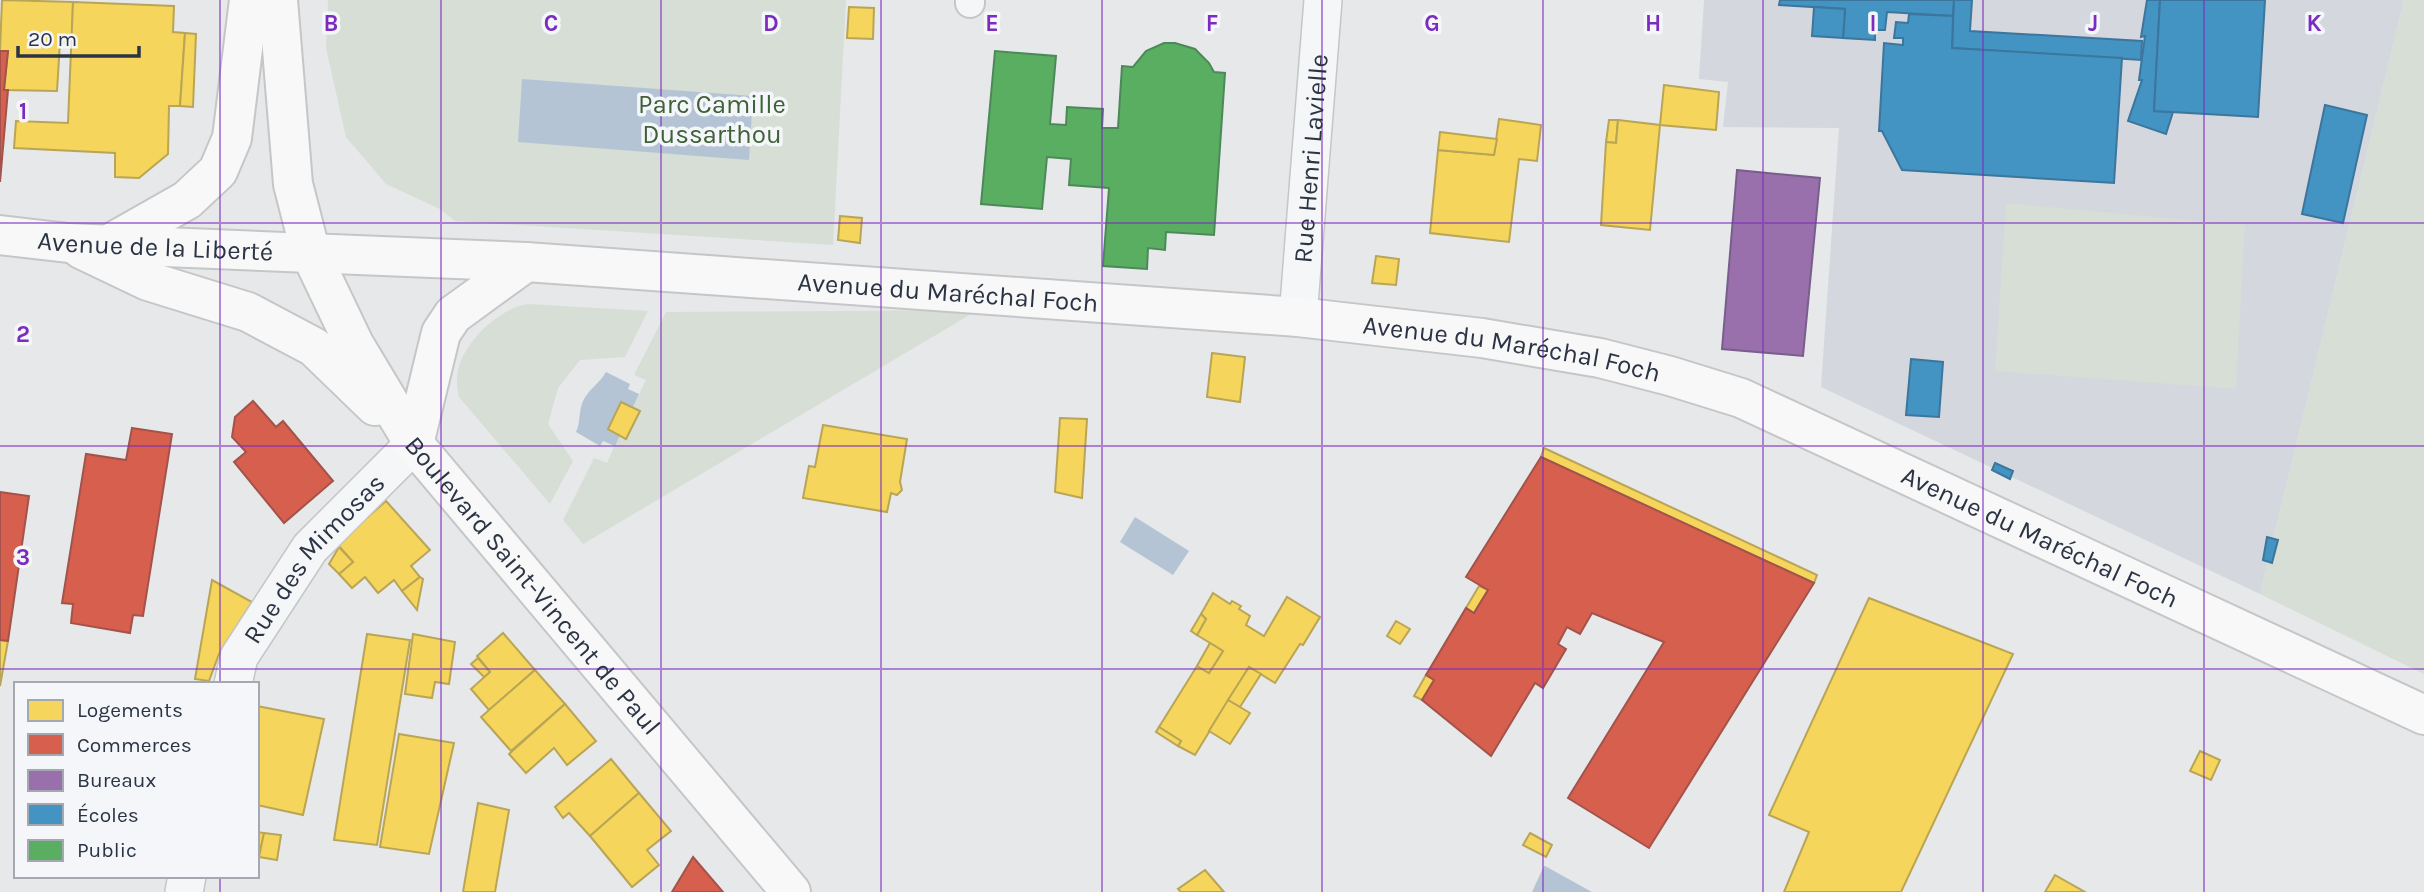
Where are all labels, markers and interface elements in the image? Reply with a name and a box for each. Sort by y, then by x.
text: B [324,10,338,37]
text: C [544,10,558,37]
text: D [763,10,779,37]
text: E [985,10,999,37]
text: F [1206,10,1218,37]
text: G [1424,10,1440,37]
text: H [1645,10,1661,37]
text: I [1869,10,1877,37]
text: J [2088,10,2098,37]
text: K [2306,10,2322,37]
scale bar [18,14,138,58]
text: 20 m [28,27,77,51]
street label: Rue Henri Lavielle [1287,53,1335,264]
park label: Parc Camille Dussarthou [638,89,786,150]
text: 1 [19,98,27,125]
street label: Avenue de la Liberté [36,225,274,268]
street label: Avenue du Maréchal Foch [797,266,1099,319]
street label: Avenue du Maréchal Foch [1361,310,1664,389]
text: 2 [16,321,30,348]
street label: Boulevard Saint-Vincent de Paul [398,430,667,741]
street label: Avenue du Maréchal Foch [1897,460,2183,615]
street label: Rue des Mimosas [237,467,391,649]
text: 3 [16,544,30,571]
legend [14,682,259,878]
text: Logements [77,698,183,722]
text: Commerces [77,733,192,757]
text: Bureaux [77,768,156,792]
text: Écoles [77,803,139,827]
text: Public [77,838,137,862]

